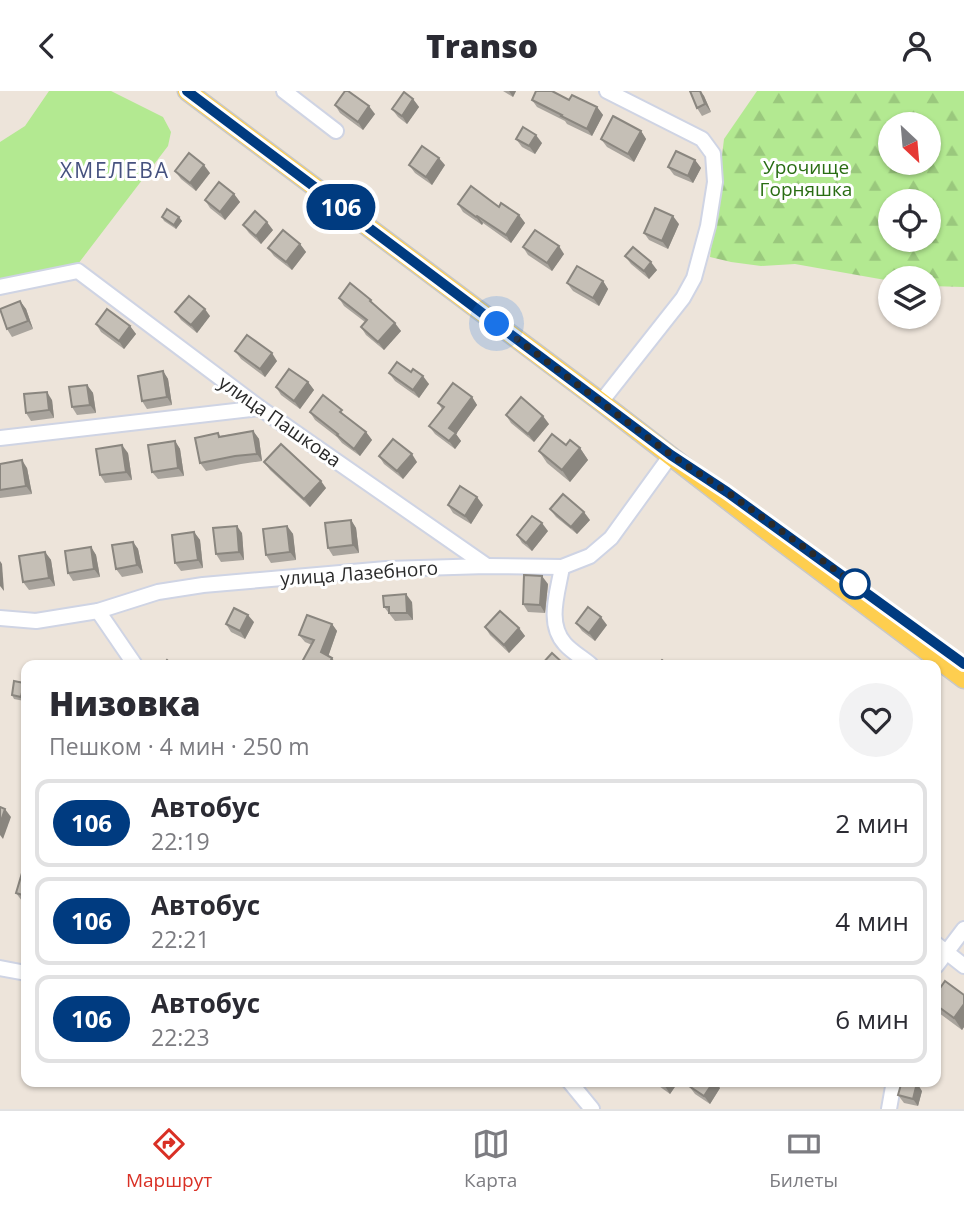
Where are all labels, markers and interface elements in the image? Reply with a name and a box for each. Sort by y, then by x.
text: Transo [426,24,538,67]
icon: back [28,27,66,65]
icon: person [898,27,936,65]
north arrow [878,112,942,175]
map controls [878,112,941,329]
park label: Урочище Горняшка [760,154,852,202]
district label: ХМЕЛЕВА [60,156,170,184]
line badge: 106 [301,184,381,230]
button: locate [878,189,941,252]
text: 106 [320,190,362,223]
button: layers [878,266,941,329]
your location [479,306,514,341]
street label: улица Пашкова [214,369,346,473]
street label: улица Лазебного [279,555,439,591]
unlabelled marker [840,569,870,599]
text: Низовка [49,681,201,726]
button: heart [839,683,913,757]
text: Пешком · 4 мин · 250 m [49,730,310,762]
text: Автобус [151,789,260,825]
text: 2 мин [835,805,909,841]
text: 106 [71,806,112,839]
text: 22:19 [151,825,210,857]
text: Автобус [151,887,260,923]
text: 4 мин [835,903,909,939]
text: 106 [71,904,112,937]
text: 22:21 [151,923,210,955]
text: Автобус [151,985,260,1021]
text: 6 мин [835,1001,909,1037]
text: 106 [71,1002,112,1035]
text: 22:23 [151,1021,210,1053]
tab: Маршрут [126,1125,212,1193]
tab: Карта [464,1125,517,1193]
tab: Билеты [769,1125,838,1193]

